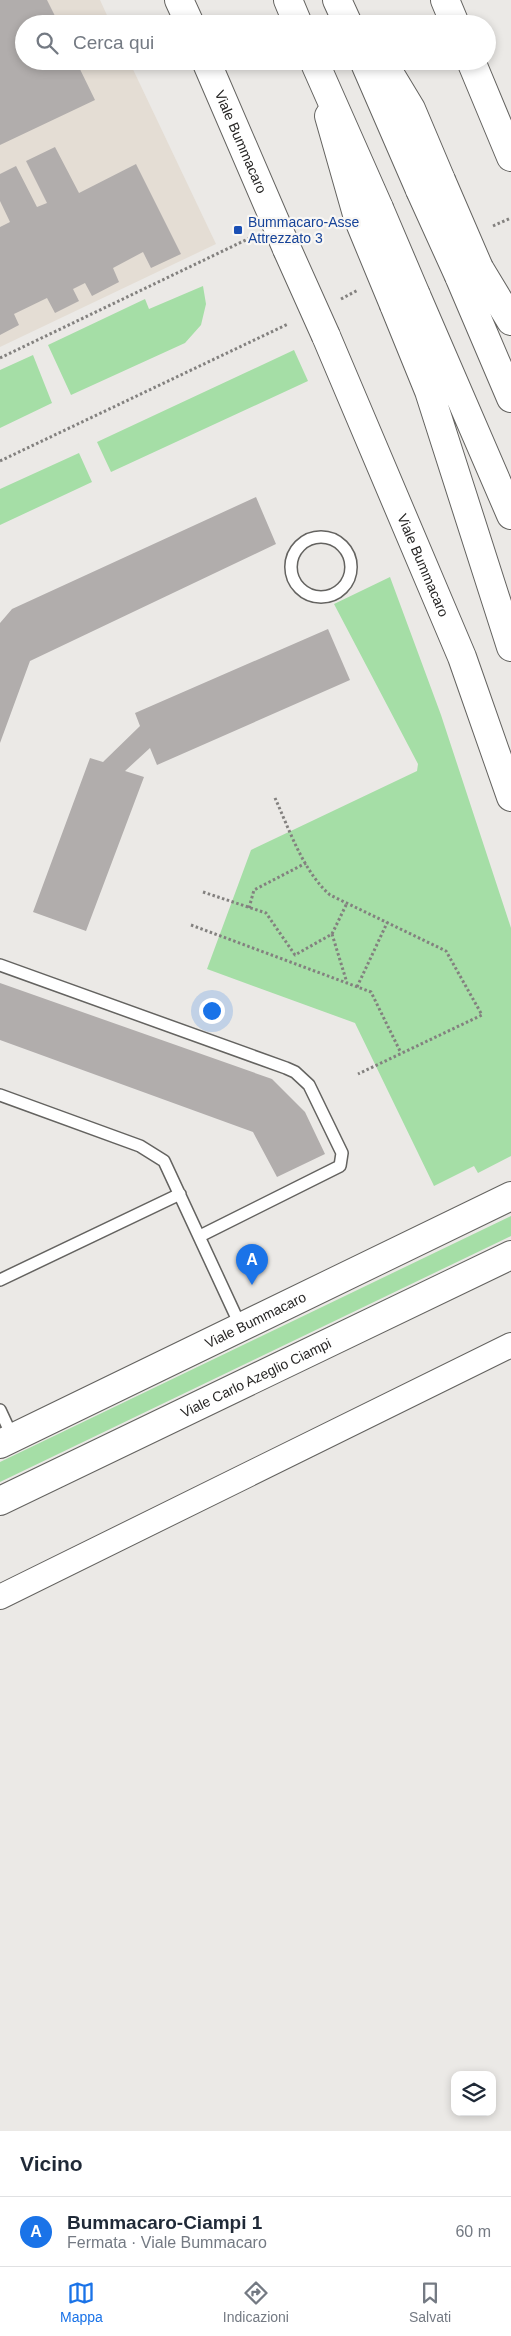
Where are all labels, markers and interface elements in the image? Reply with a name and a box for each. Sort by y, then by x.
search box [15,15,496,70]
icon: search [33,29,61,57]
text: Cerca qui [73,32,154,53]
street label: Viale Bummacaro [212,88,270,196]
place label: Bummacaro-Asse Attrezzato 3 [248,214,359,246]
marker: Bummacaro-Asse Attrezzato 3 [232,224,244,236]
street label: Viale Bummacaro [394,511,452,619]
your location [199,998,225,1024]
pin: A [236,1244,268,1285]
street label: Viale Bummacaro [202,1289,309,1351]
street label: Viale Carlo Azeglio Ciampi [178,1335,334,1421]
map controls [451,2071,496,2116]
button: layers [451,2071,496,2116]
text: Vicino [20,2152,83,2175]
text: Bummacaro-Ciampi 1 [67,2212,262,2233]
text: A [30,2223,42,2240]
text: 60 m [455,2223,491,2240]
text: Fermata · Viale Bummacaro [67,2234,267,2251]
tab: Mappa [60,2279,103,2325]
tab: Indicazioni [223,2279,289,2325]
tab: Salvati [409,2279,451,2325]

